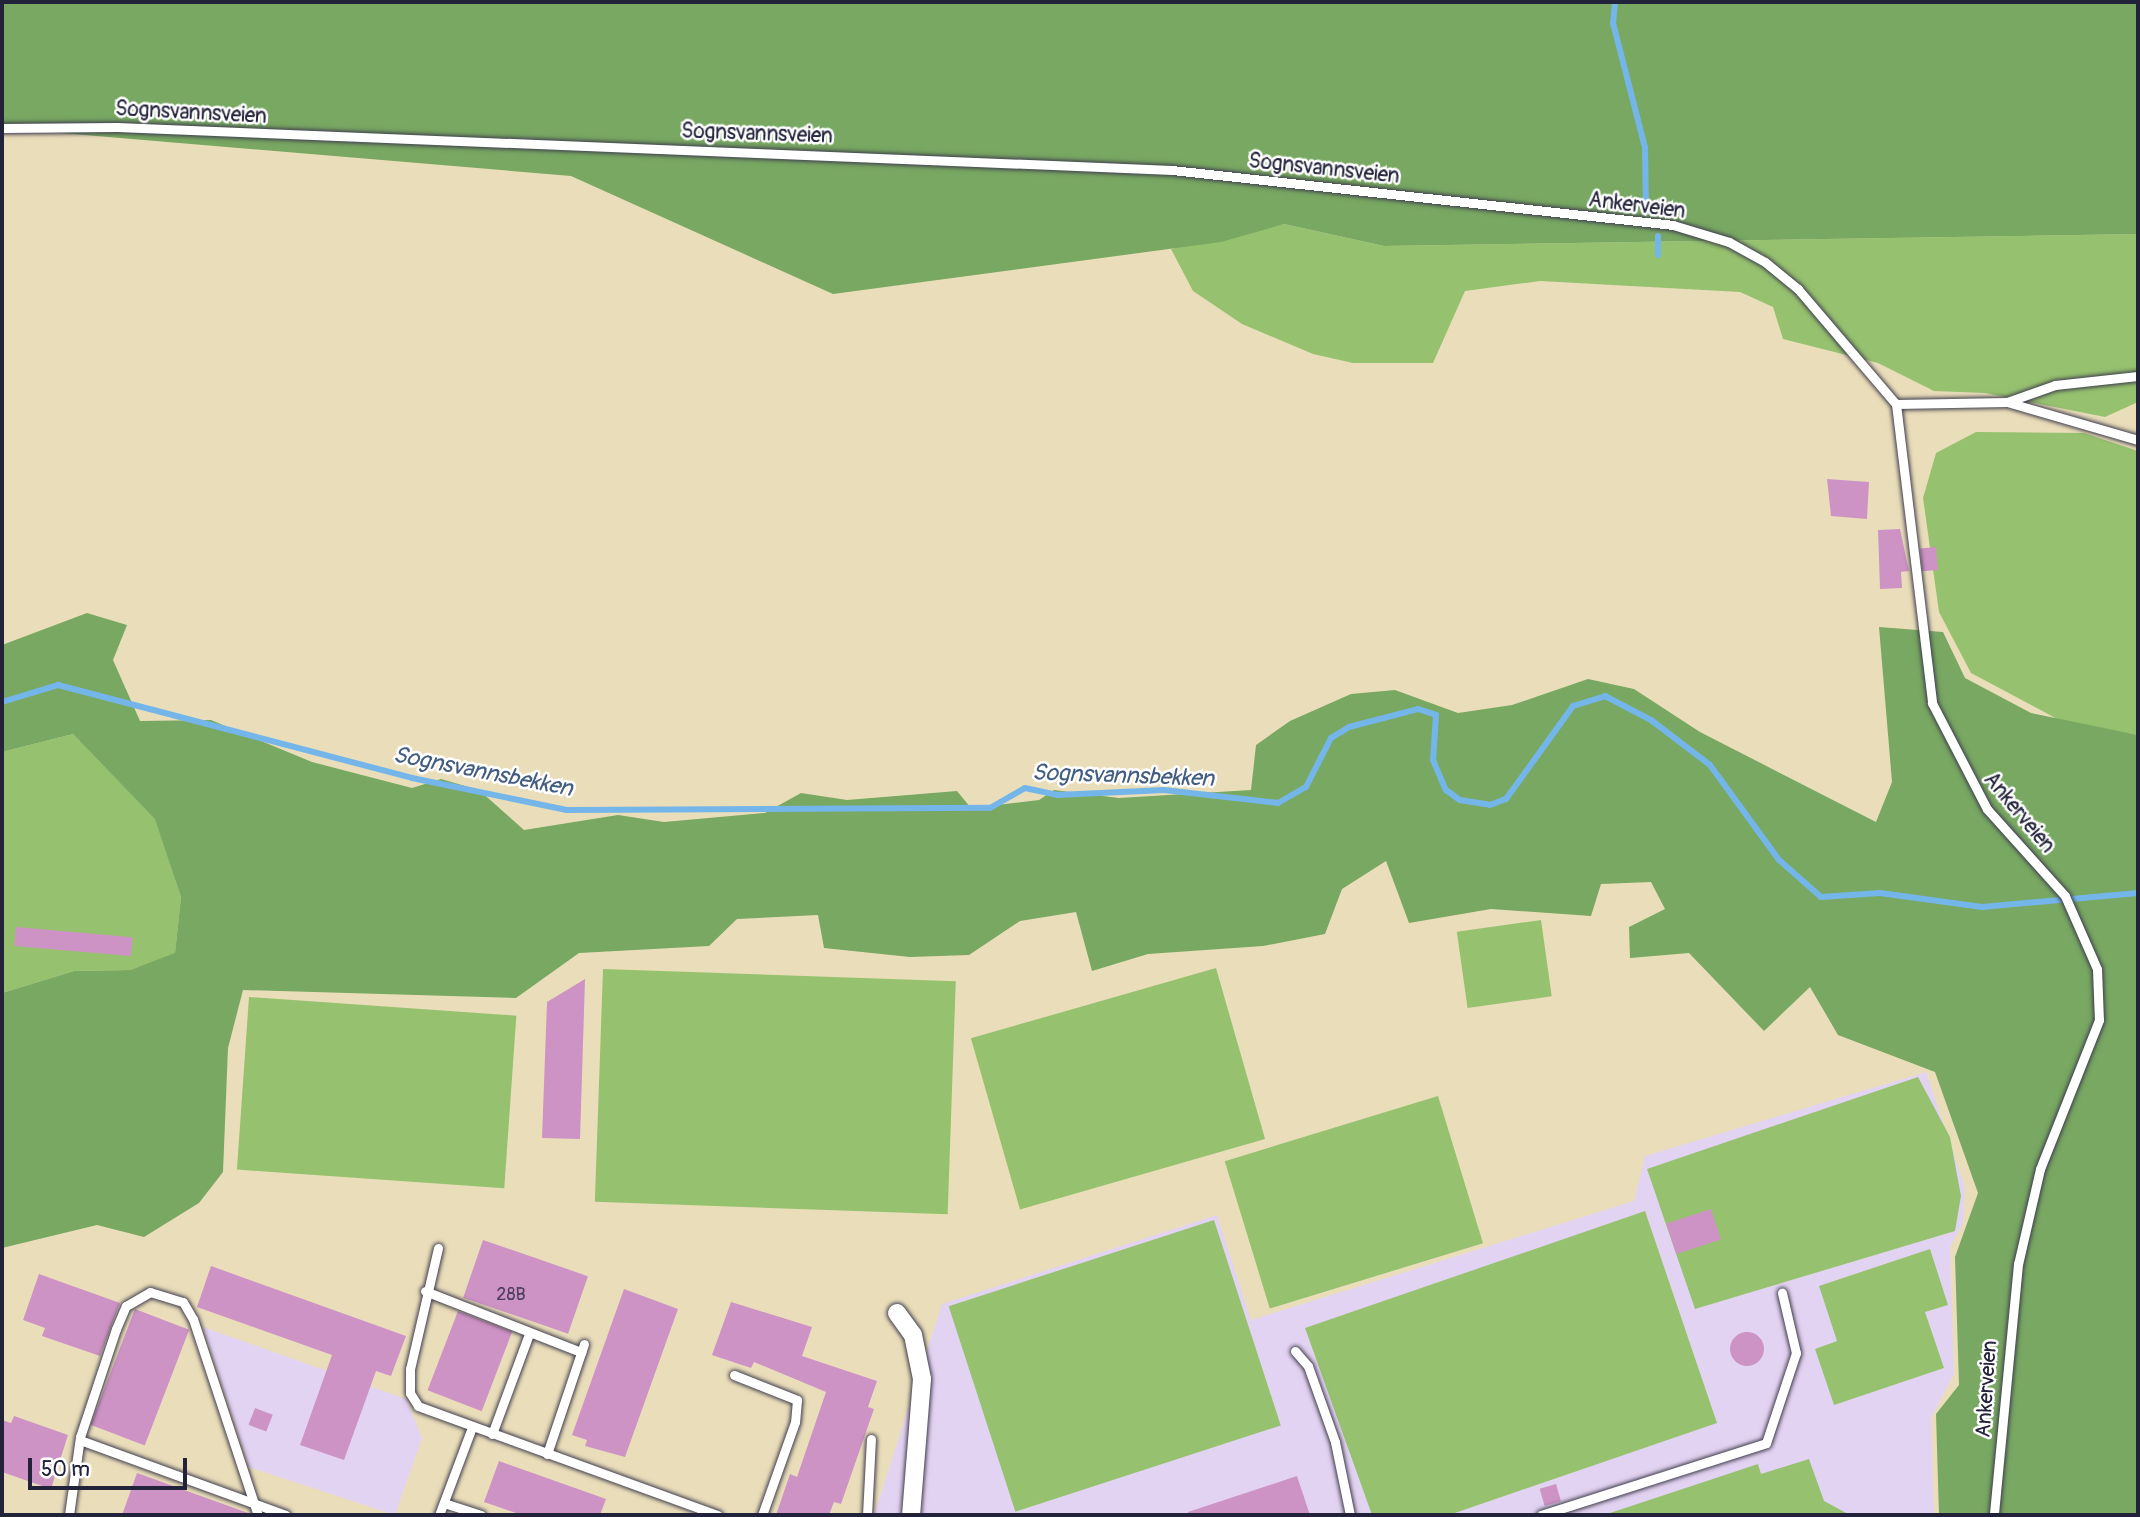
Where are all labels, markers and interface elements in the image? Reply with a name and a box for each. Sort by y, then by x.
street label: Sognsvannsveien [115,96,267,130]
street label: Sognsvannsveien [681,119,833,149]
street label: Sognsvannsveien [1247,149,1401,189]
street label: Ankerveien [1587,188,1687,224]
water label: Sognsvannsbekken [391,741,575,803]
water label: Sognsvannsbekken [1032,759,1214,793]
street label: Ankerveien [1978,768,2060,858]
house number: 28B [496,1284,526,1306]
street label: Ankerveien [1971,1339,2003,1439]
scale bar [32,1444,191,1488]
text: 50 m [41,1456,90,1483]

